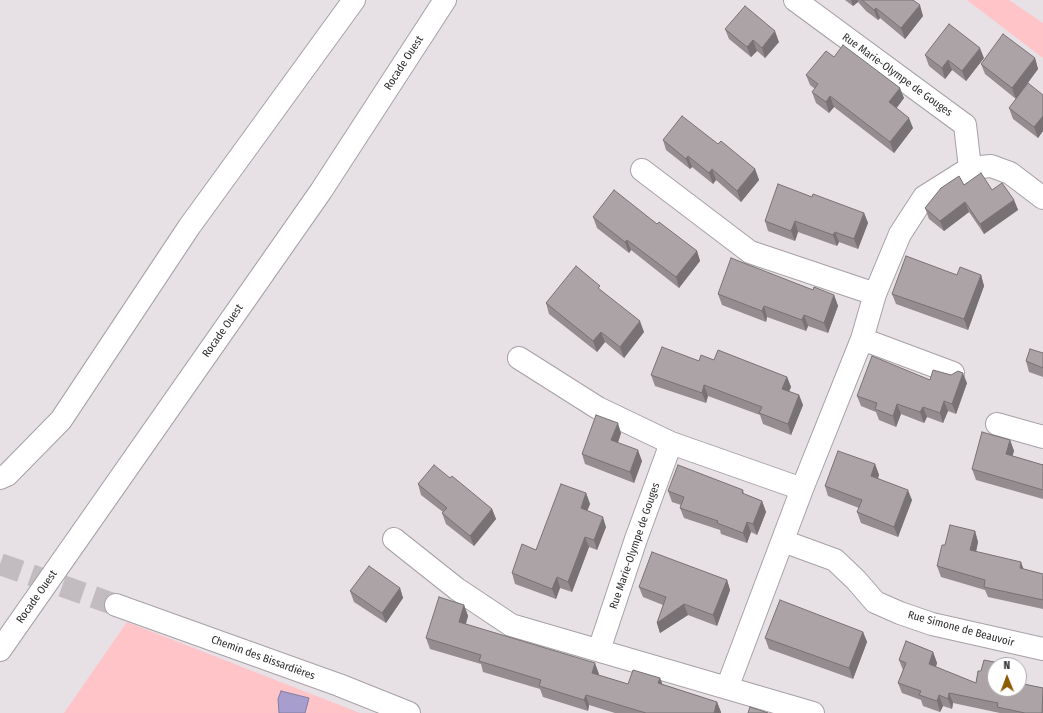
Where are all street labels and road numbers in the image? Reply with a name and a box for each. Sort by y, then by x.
street label: Rue Marie-Olympe de Gouges [839,31,955,119]
street label: Rocade Ouest [382,33,426,93]
street label: Rocade Ouest [200,302,246,360]
street label: Rue Marie-Olympe de Gouges [607,481,663,611]
street label: Rocade Ouest [14,568,60,626]
street label: Rue Simone de Beauvoir [906,608,1016,650]
street label: Chemin des Bissardières [209,633,317,683]

